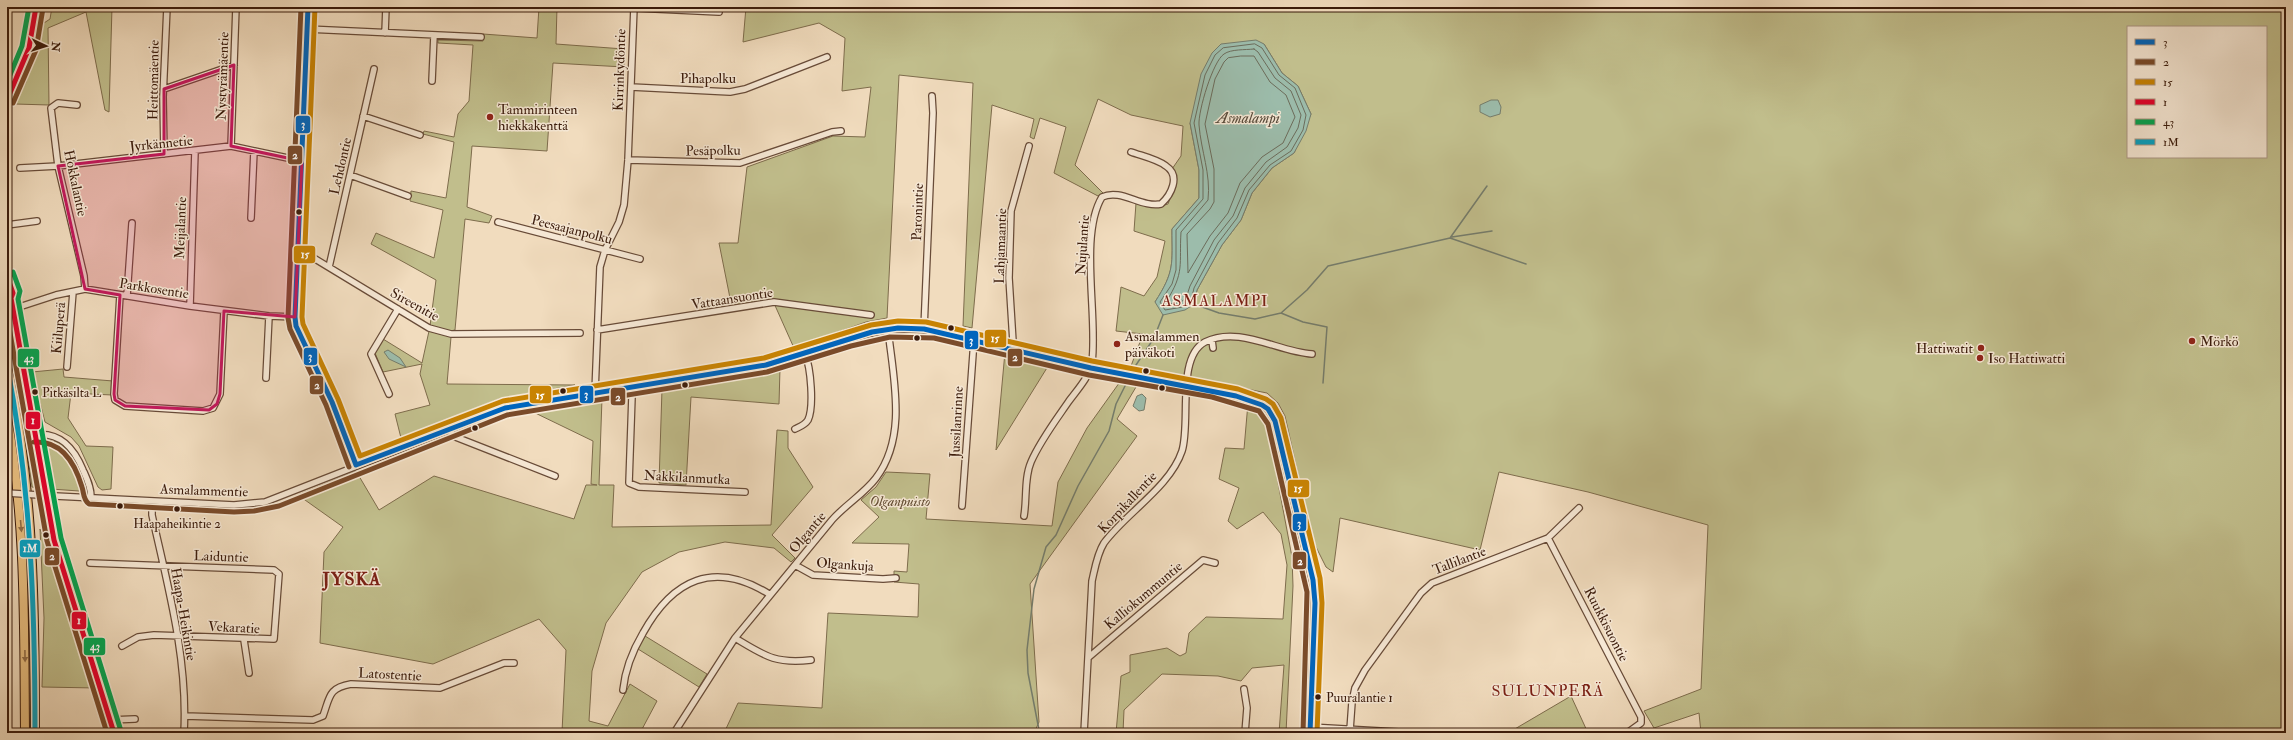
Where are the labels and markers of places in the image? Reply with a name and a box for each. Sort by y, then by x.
place label: Tammirinteen hiekkakenttä [498,101,578,134]
marker: Tammirinteen hiekkakenttä [485,112,495,122]
unlabelled marker [294,207,304,217]
unlabelled marker [946,323,956,333]
place label: Asmalammen päiväkoti [1124,328,1199,362]
unlabelled marker [912,333,922,343]
place label: Mörkö [2200,333,2239,350]
marker: Mörkö [2187,336,2197,346]
marker: Asmalammen päiväkoti [1112,339,1122,349]
place label: Hattiwatit [1916,340,1973,357]
marker: Hattiwatit [1976,343,1986,353]
place label: Iso Hattiwatti [1988,350,2065,367]
marker: Iso Hattiwatti [1975,353,1985,363]
unlabelled marker [1141,366,1151,376]
unlabelled marker [680,380,690,390]
unlabelled marker [1157,383,1167,393]
place label: Pitkäsilta L [42,385,102,401]
unlabelled marker [558,386,568,396]
marker: Pitkäsilta L [30,387,40,397]
unlabelled marker [470,423,480,433]
unlabelled marker [115,501,125,511]
marker: Haapaheikintie 2 [172,504,182,514]
place label: Haapaheikintie 2 [133,516,221,533]
unlabelled marker [41,530,51,540]
place label: Puuralantie 1 [1326,690,1393,706]
marker: Puuralantie 1 [1313,692,1323,702]

